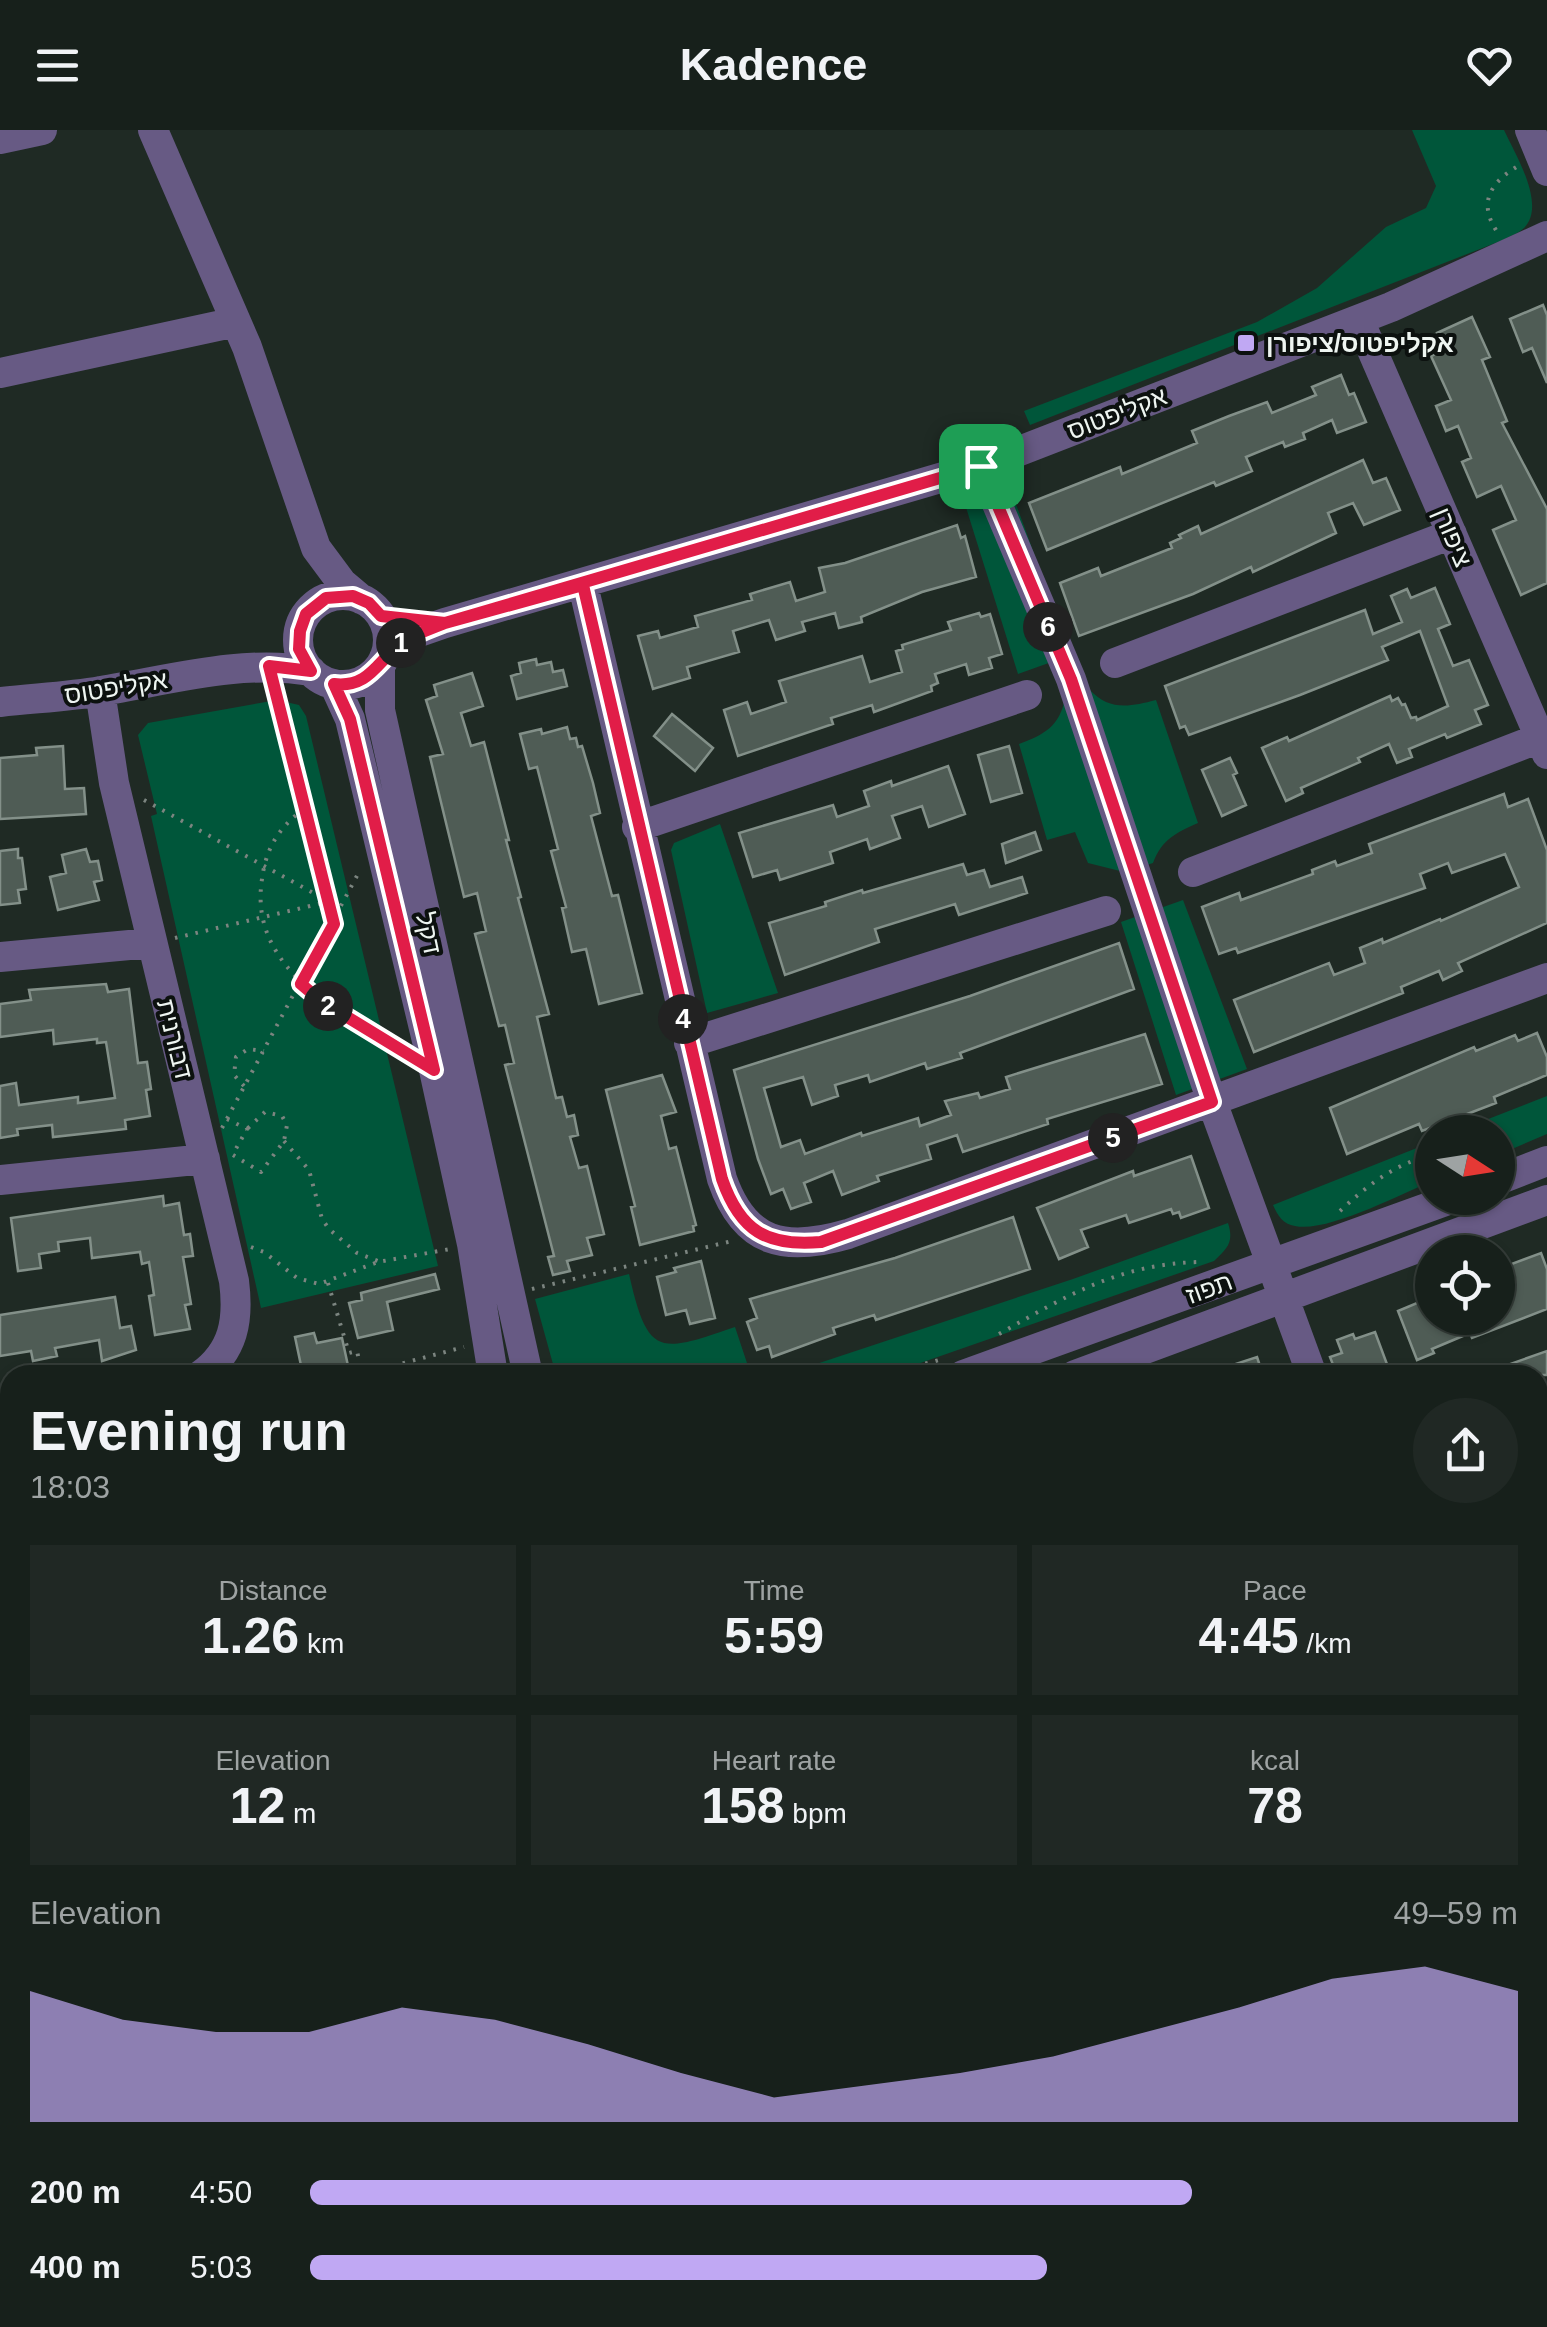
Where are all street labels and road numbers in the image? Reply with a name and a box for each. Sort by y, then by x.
street label: אקליפטוס [1064,381,1171,445]
street label: ציפורן [1428,503,1478,571]
street label: אקליפטוס [63,665,170,709]
street label: דקל [411,910,447,957]
street label: דבורנית [152,996,198,1082]
street label: תפוז [1182,1267,1236,1309]

